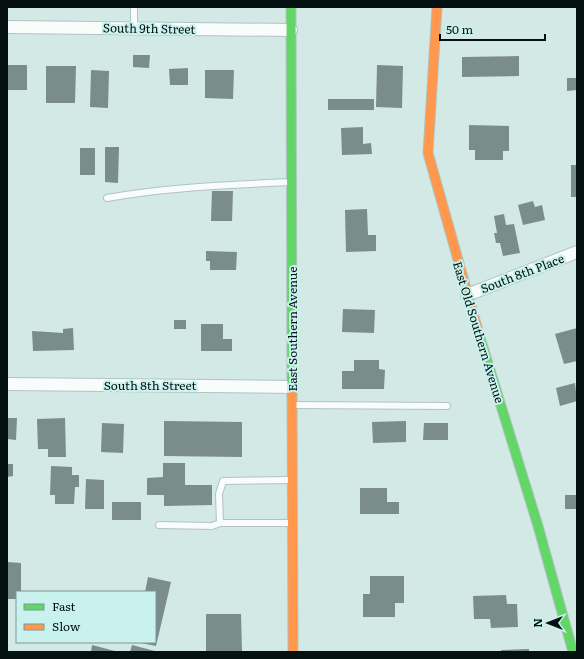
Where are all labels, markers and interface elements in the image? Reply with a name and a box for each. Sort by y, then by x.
scale bar [440,16,545,42]
street label: South 9th Street [103,18,195,38]
text: 50 m [446,20,473,38]
street label: South 8th Place [478,249,566,297]
street label: East Old Southern Avenue [449,259,509,405]
street label: East Southern Avenue [283,267,301,391]
street label: South 8th Street [104,376,197,394]
legend [16,591,156,643]
text: Fast [52,597,76,615]
north arrow [528,603,568,643]
text: Slow [52,617,81,635]
text: N [529,618,545,628]

